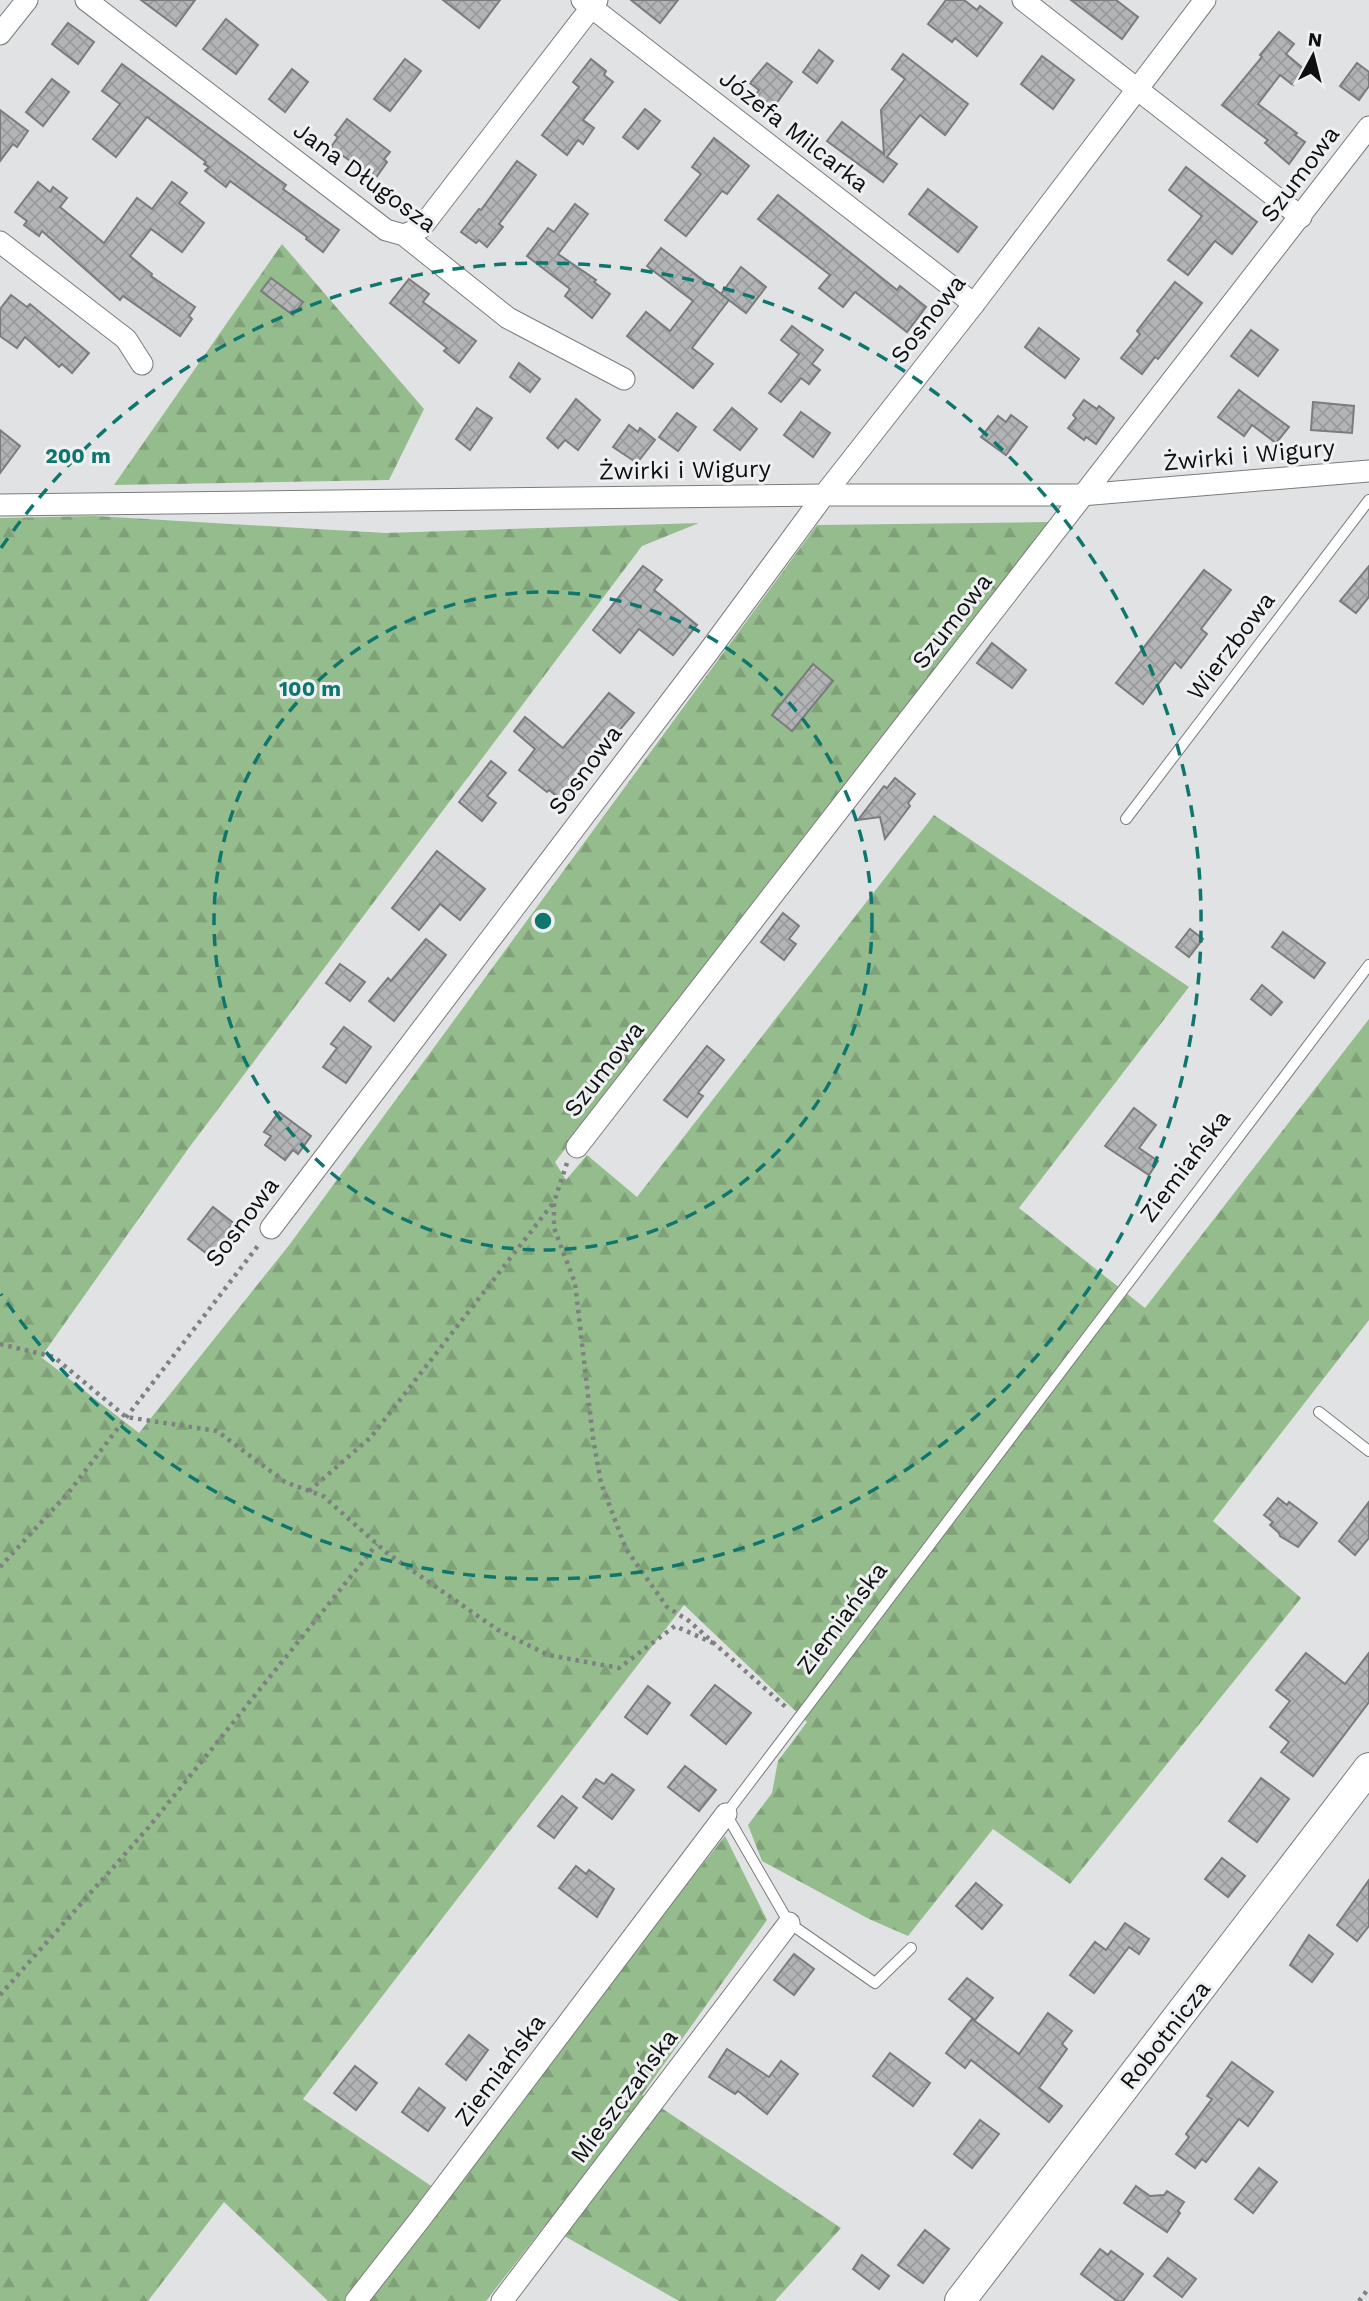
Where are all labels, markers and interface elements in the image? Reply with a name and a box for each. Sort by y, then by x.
north arrow [1278,21,1348,91]
text: N [1307,27,1323,52]
street label: Józefa Milcarka [714,64,874,198]
street label: Jana Długosza [288,116,442,238]
street label: Szumowa [1255,120,1345,228]
street label: Sosnowa [885,269,971,369]
street label: Żwirki i Wigury [1162,433,1337,476]
text: 200 m [45,443,111,468]
street label: Żwirki i Wigury [599,454,772,486]
street label: Szumowa [906,568,998,674]
street label: Wierzbowa [1181,586,1281,706]
text: 100 m [279,676,341,701]
street label: Sosnowa [542,720,628,820]
centre of rings [531,909,555,933]
street label: Szumowa [558,1016,650,1122]
street label: Ziemiańska [1134,1105,1236,1227]
street label: Sosnowa [199,1172,285,1272]
street label: Ziemiańska [791,1557,893,1679]
street label: Robotnicza [1114,1975,1216,2095]
street label: Ziemiańska [449,2009,551,2131]
street label: Mieszczańska [565,2024,683,2168]

